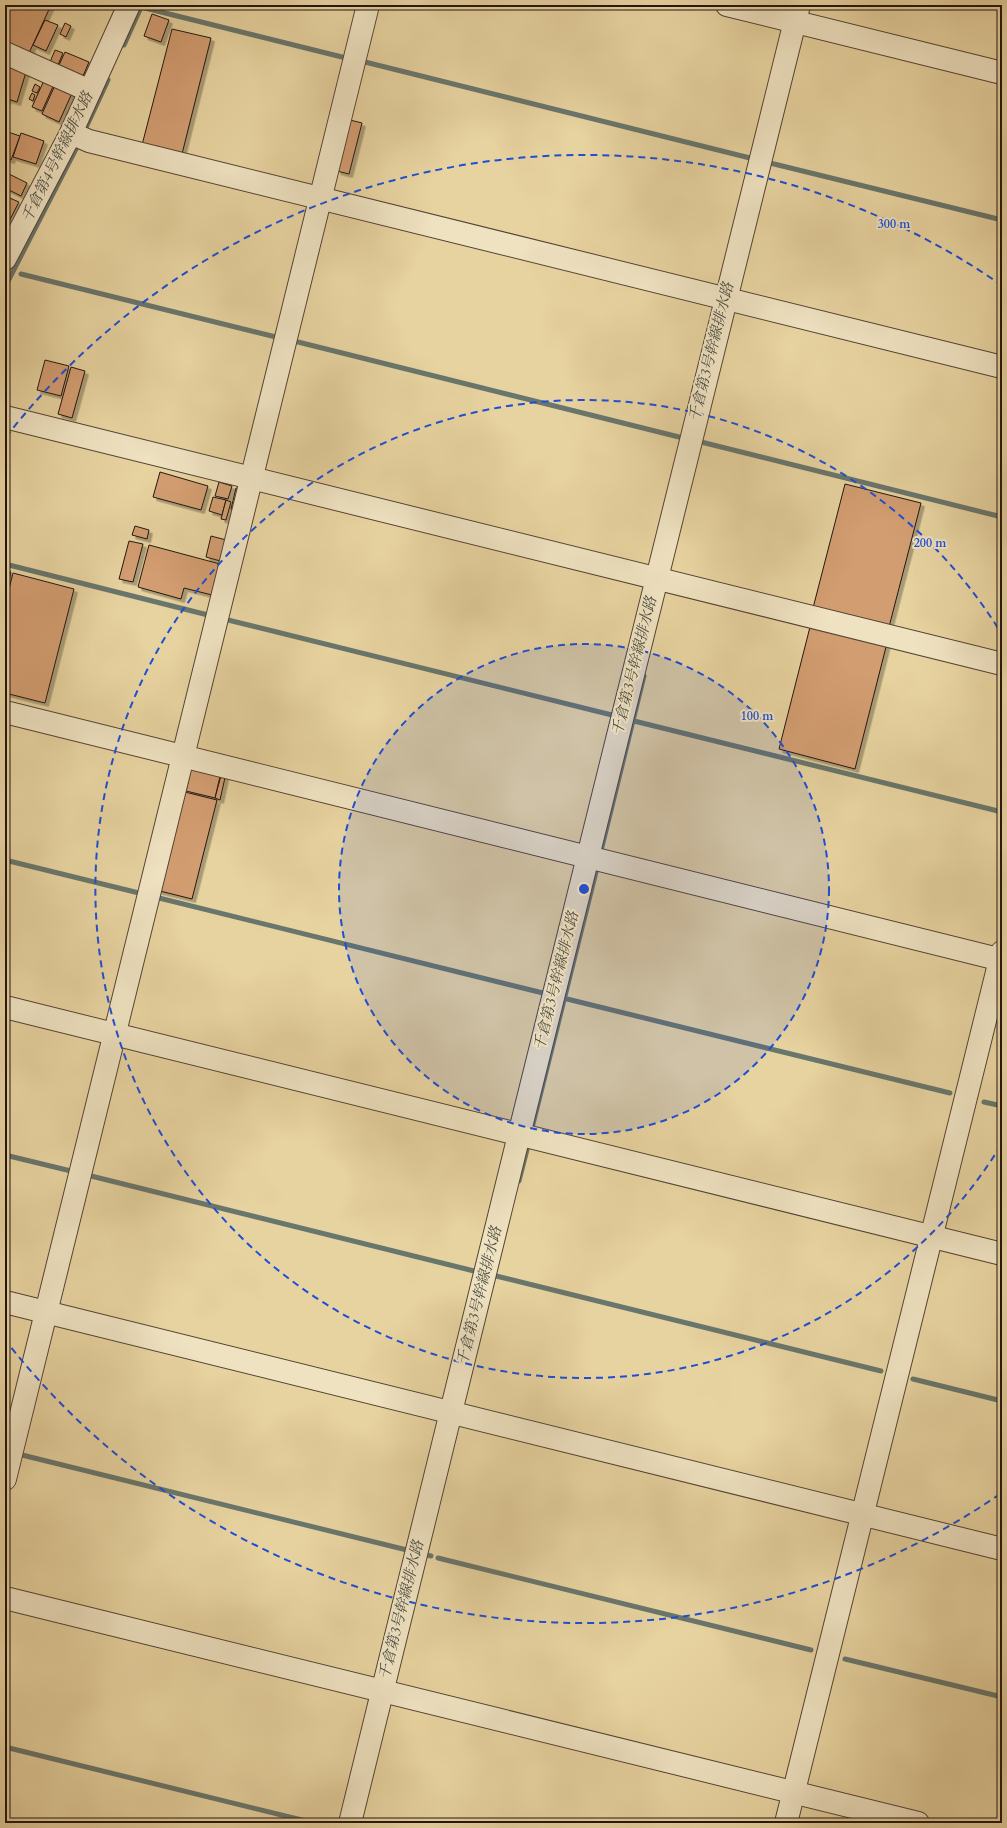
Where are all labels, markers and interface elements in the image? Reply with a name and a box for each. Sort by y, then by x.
water label: 千倉第4号幹線排水路 [17,88,98,226]
text: 300 m [878,216,911,232]
water label: 千倉第3号幹線排水路 [684,279,738,424]
text: 200 m [914,535,947,551]
water label: 千倉第3号幹線排水路 [607,593,661,738]
text: 100 m [741,708,774,724]
centre of rings [577,882,591,896]
water label: 千倉第3号幹線排水路 [529,908,583,1053]
water label: 千倉第3号幹線排水路 [452,1223,506,1368]
water label: 千倉第3号幹線排水路 [374,1537,428,1682]

